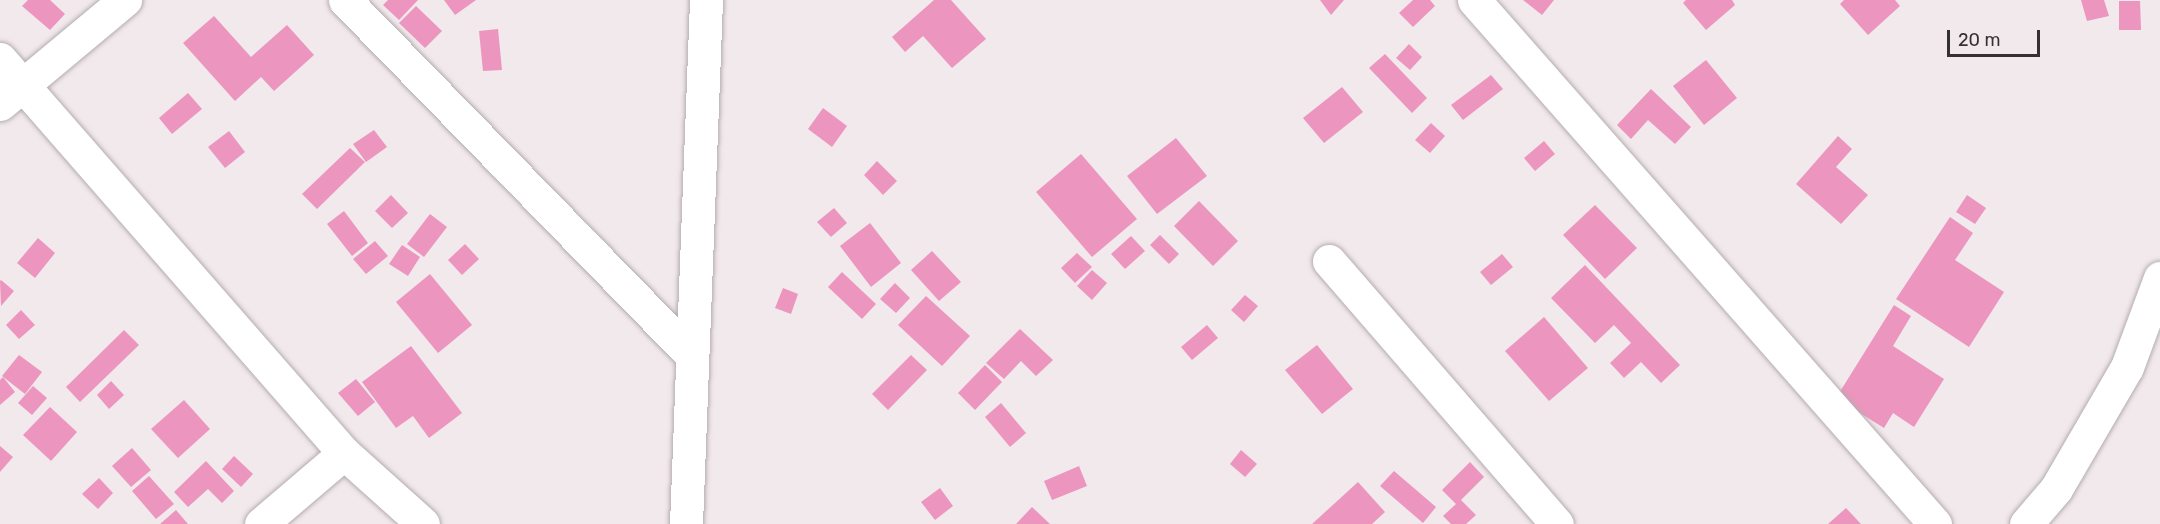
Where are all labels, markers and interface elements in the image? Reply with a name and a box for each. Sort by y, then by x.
scale bar [1950,18,2043,56]
text: 20 m [1958,29,2000,51]

